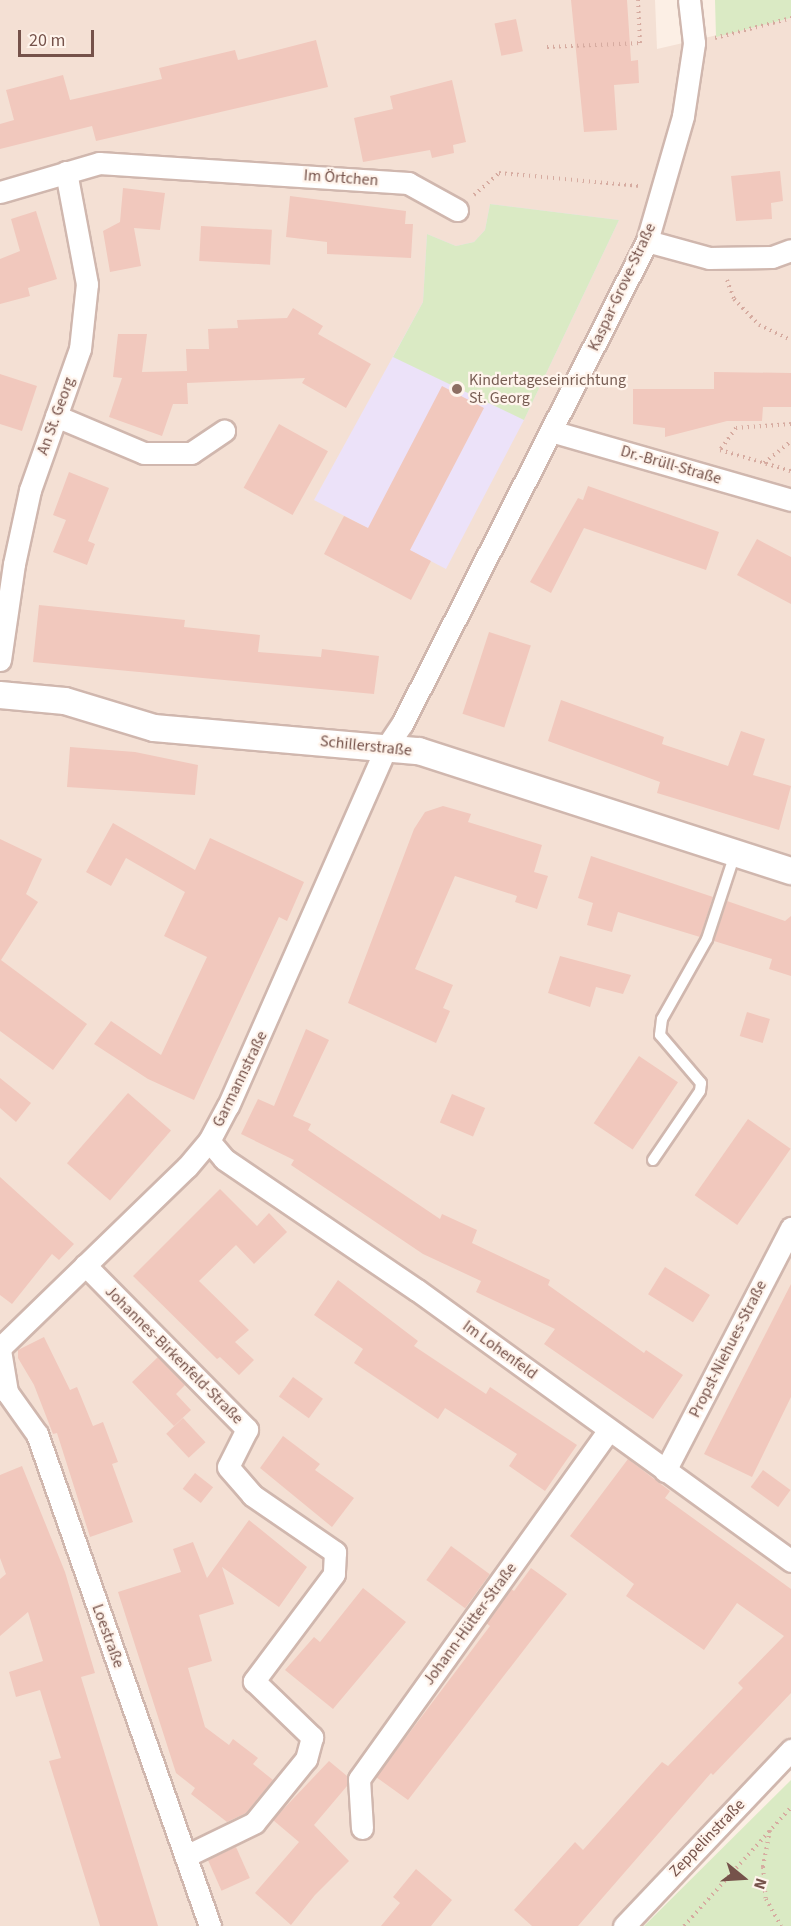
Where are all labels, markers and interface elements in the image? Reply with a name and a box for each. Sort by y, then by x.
scale bar [21,18,98,56]
text: 20 m [29,28,65,53]
street label: Im Örtchen [303,166,379,190]
street label: Kaspar-Grove-Straße [584,220,660,354]
place label: Kindertageseinrichtung St. Georg [469,370,626,408]
street label: An St. Georg [33,374,79,458]
marker: Kindertageseinrichtung St. Georg [450,382,464,396]
street label: Dr.-Brüll-Straße [618,441,724,489]
street label: Schillerstraße [319,732,413,760]
street label: Garmannstraße [208,1028,272,1130]
street label: Propst-Niehues-Straße [685,1277,771,1421]
street label: Johannes-Birkenfeld-Straße [101,1282,247,1428]
street label: Im Lohenfeld [459,1316,541,1384]
street label: Johann-Hütter-Straße [419,1559,521,1689]
street label: Loestraße [88,1602,128,1670]
street label: Zeppelinstraße [665,1795,749,1881]
north arrow [713,1848,773,1908]
text: N [748,1875,772,1892]

